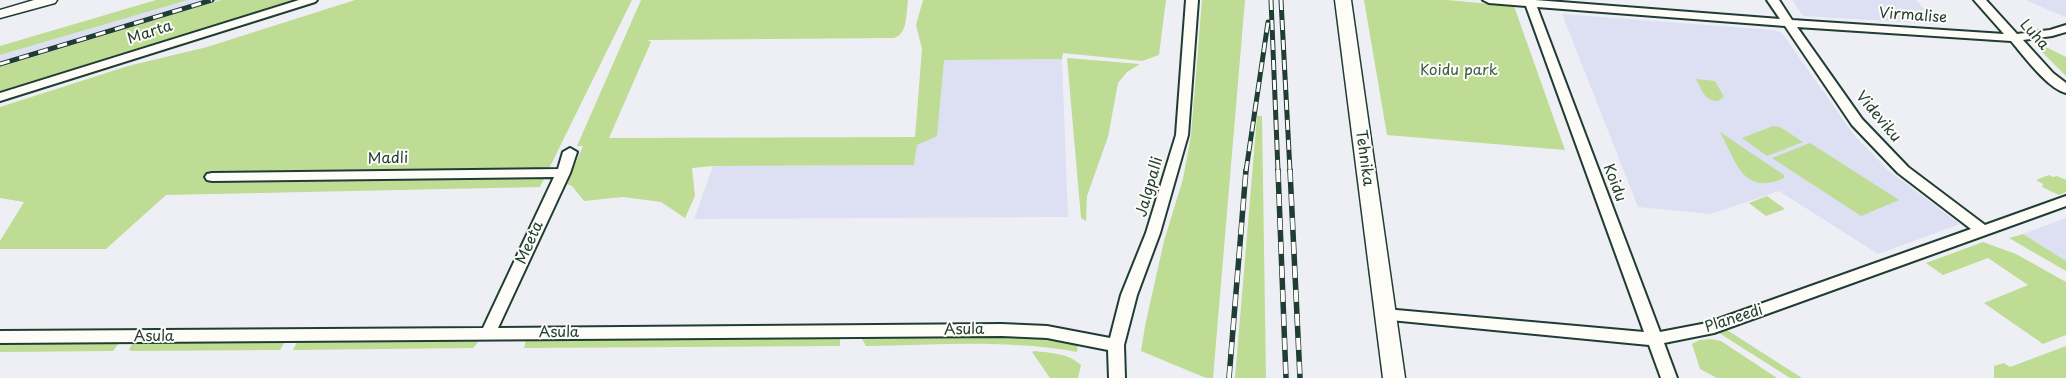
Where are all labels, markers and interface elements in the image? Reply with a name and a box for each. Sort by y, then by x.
street label: Virmalise [1878,5,1948,27]
street label: Luha [2016,16,2052,54]
street label: Marta [125,17,175,49]
park label: Koidu park [1420,62,1498,80]
street label: Videviku [1852,88,1904,146]
street label: Tehnika [1351,129,1377,187]
street label: Madli [368,150,408,168]
street label: Jalgpalli [1133,155,1167,219]
street label: Koidu [1599,162,1629,204]
street label: Meeta [513,219,547,267]
street label: Planeedi [1703,301,1765,337]
street label: Asula [944,321,984,339]
street label: Asula [539,324,579,342]
street label: Asula [134,328,174,346]

